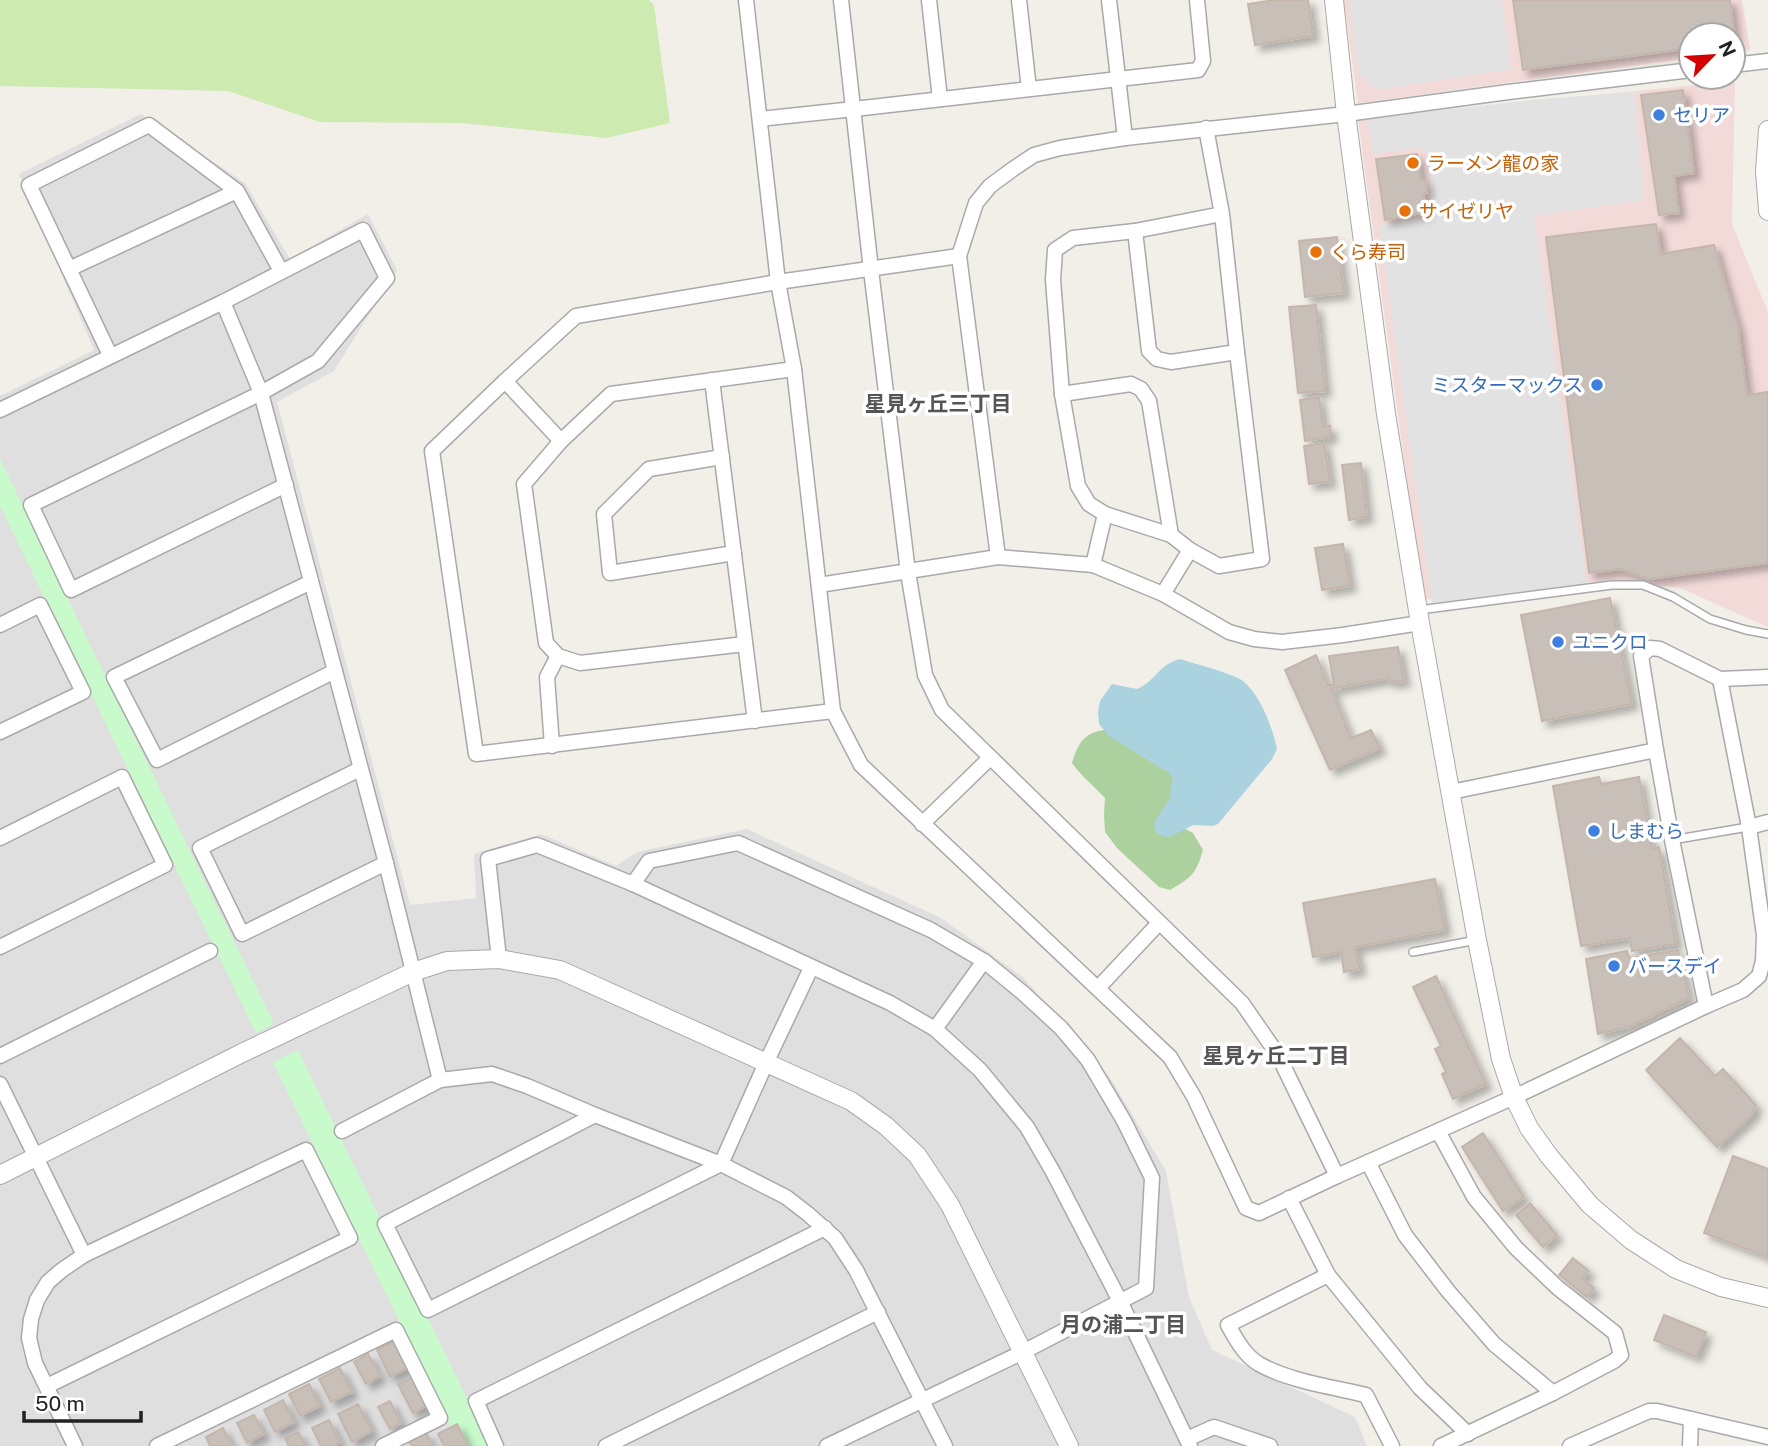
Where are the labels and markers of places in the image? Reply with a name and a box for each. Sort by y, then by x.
place label: セリア [1673,104,1730,126]
marker: セリア [1651,107,1667,123]
place label: ラーメン龍の家 [1427,152,1559,174]
marker: ラーメン龍の家 [1405,155,1421,171]
place label: サイゼリヤ [1419,200,1514,222]
marker: サイゼリヤ [1397,203,1413,219]
place label: くら寿司 [1330,241,1406,263]
marker: くら寿司 [1308,244,1324,260]
place label: ミスターマックス [1432,374,1583,396]
marker: ミスターマックス [1589,377,1605,393]
place label: ユニクロ [1572,631,1648,653]
marker: ユニクロ [1550,634,1566,650]
place label: しまむら [1608,820,1684,842]
marker: しまむら [1586,823,1602,839]
place label: バースデイ [1628,955,1722,977]
marker: バースデイ [1606,958,1622,974]

